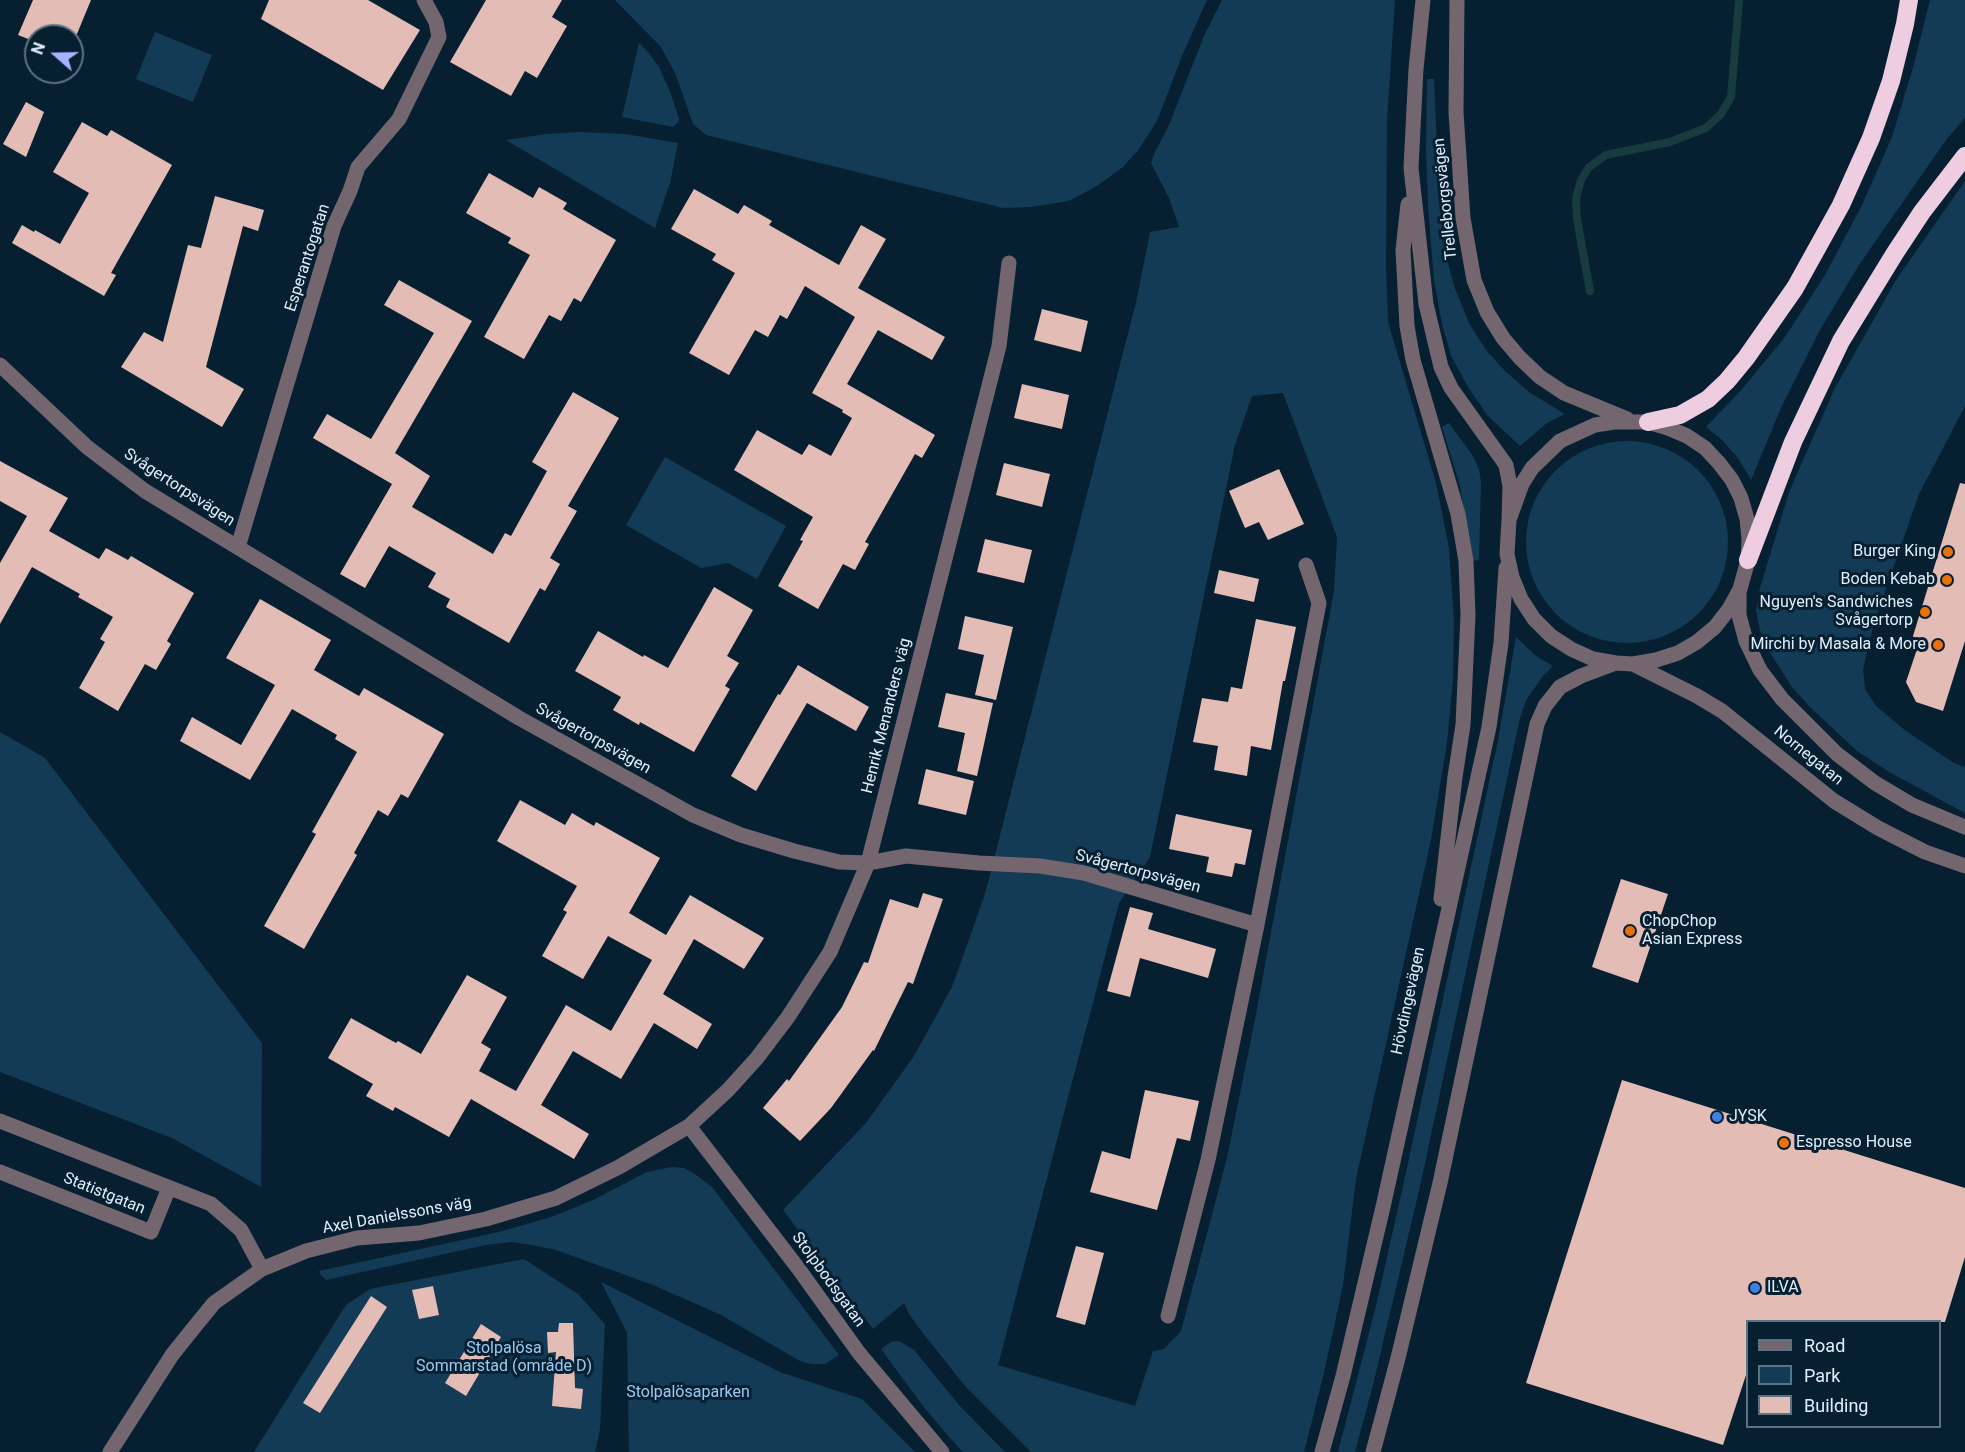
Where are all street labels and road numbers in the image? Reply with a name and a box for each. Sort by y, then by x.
street label: Trelleborgsvägen [1430,137,1462,261]
street label: Esperantogatan [282,202,334,314]
street label: Svågertorpsvägen [120,445,238,531]
street label: Henrik Menanders väg [858,636,916,796]
street label: Svågertorpsvägen [532,699,654,779]
street label: Nornegatan [1769,722,1847,790]
street label: Svågertorpsvägen [1073,846,1203,898]
street label: Hövdingevägen [1388,945,1430,1057]
street label: Statistgatan [60,1169,148,1219]
street label: Axel Danielssons väg [321,1193,473,1239]
street label: Stolpbodsgatan [787,1229,869,1331]

